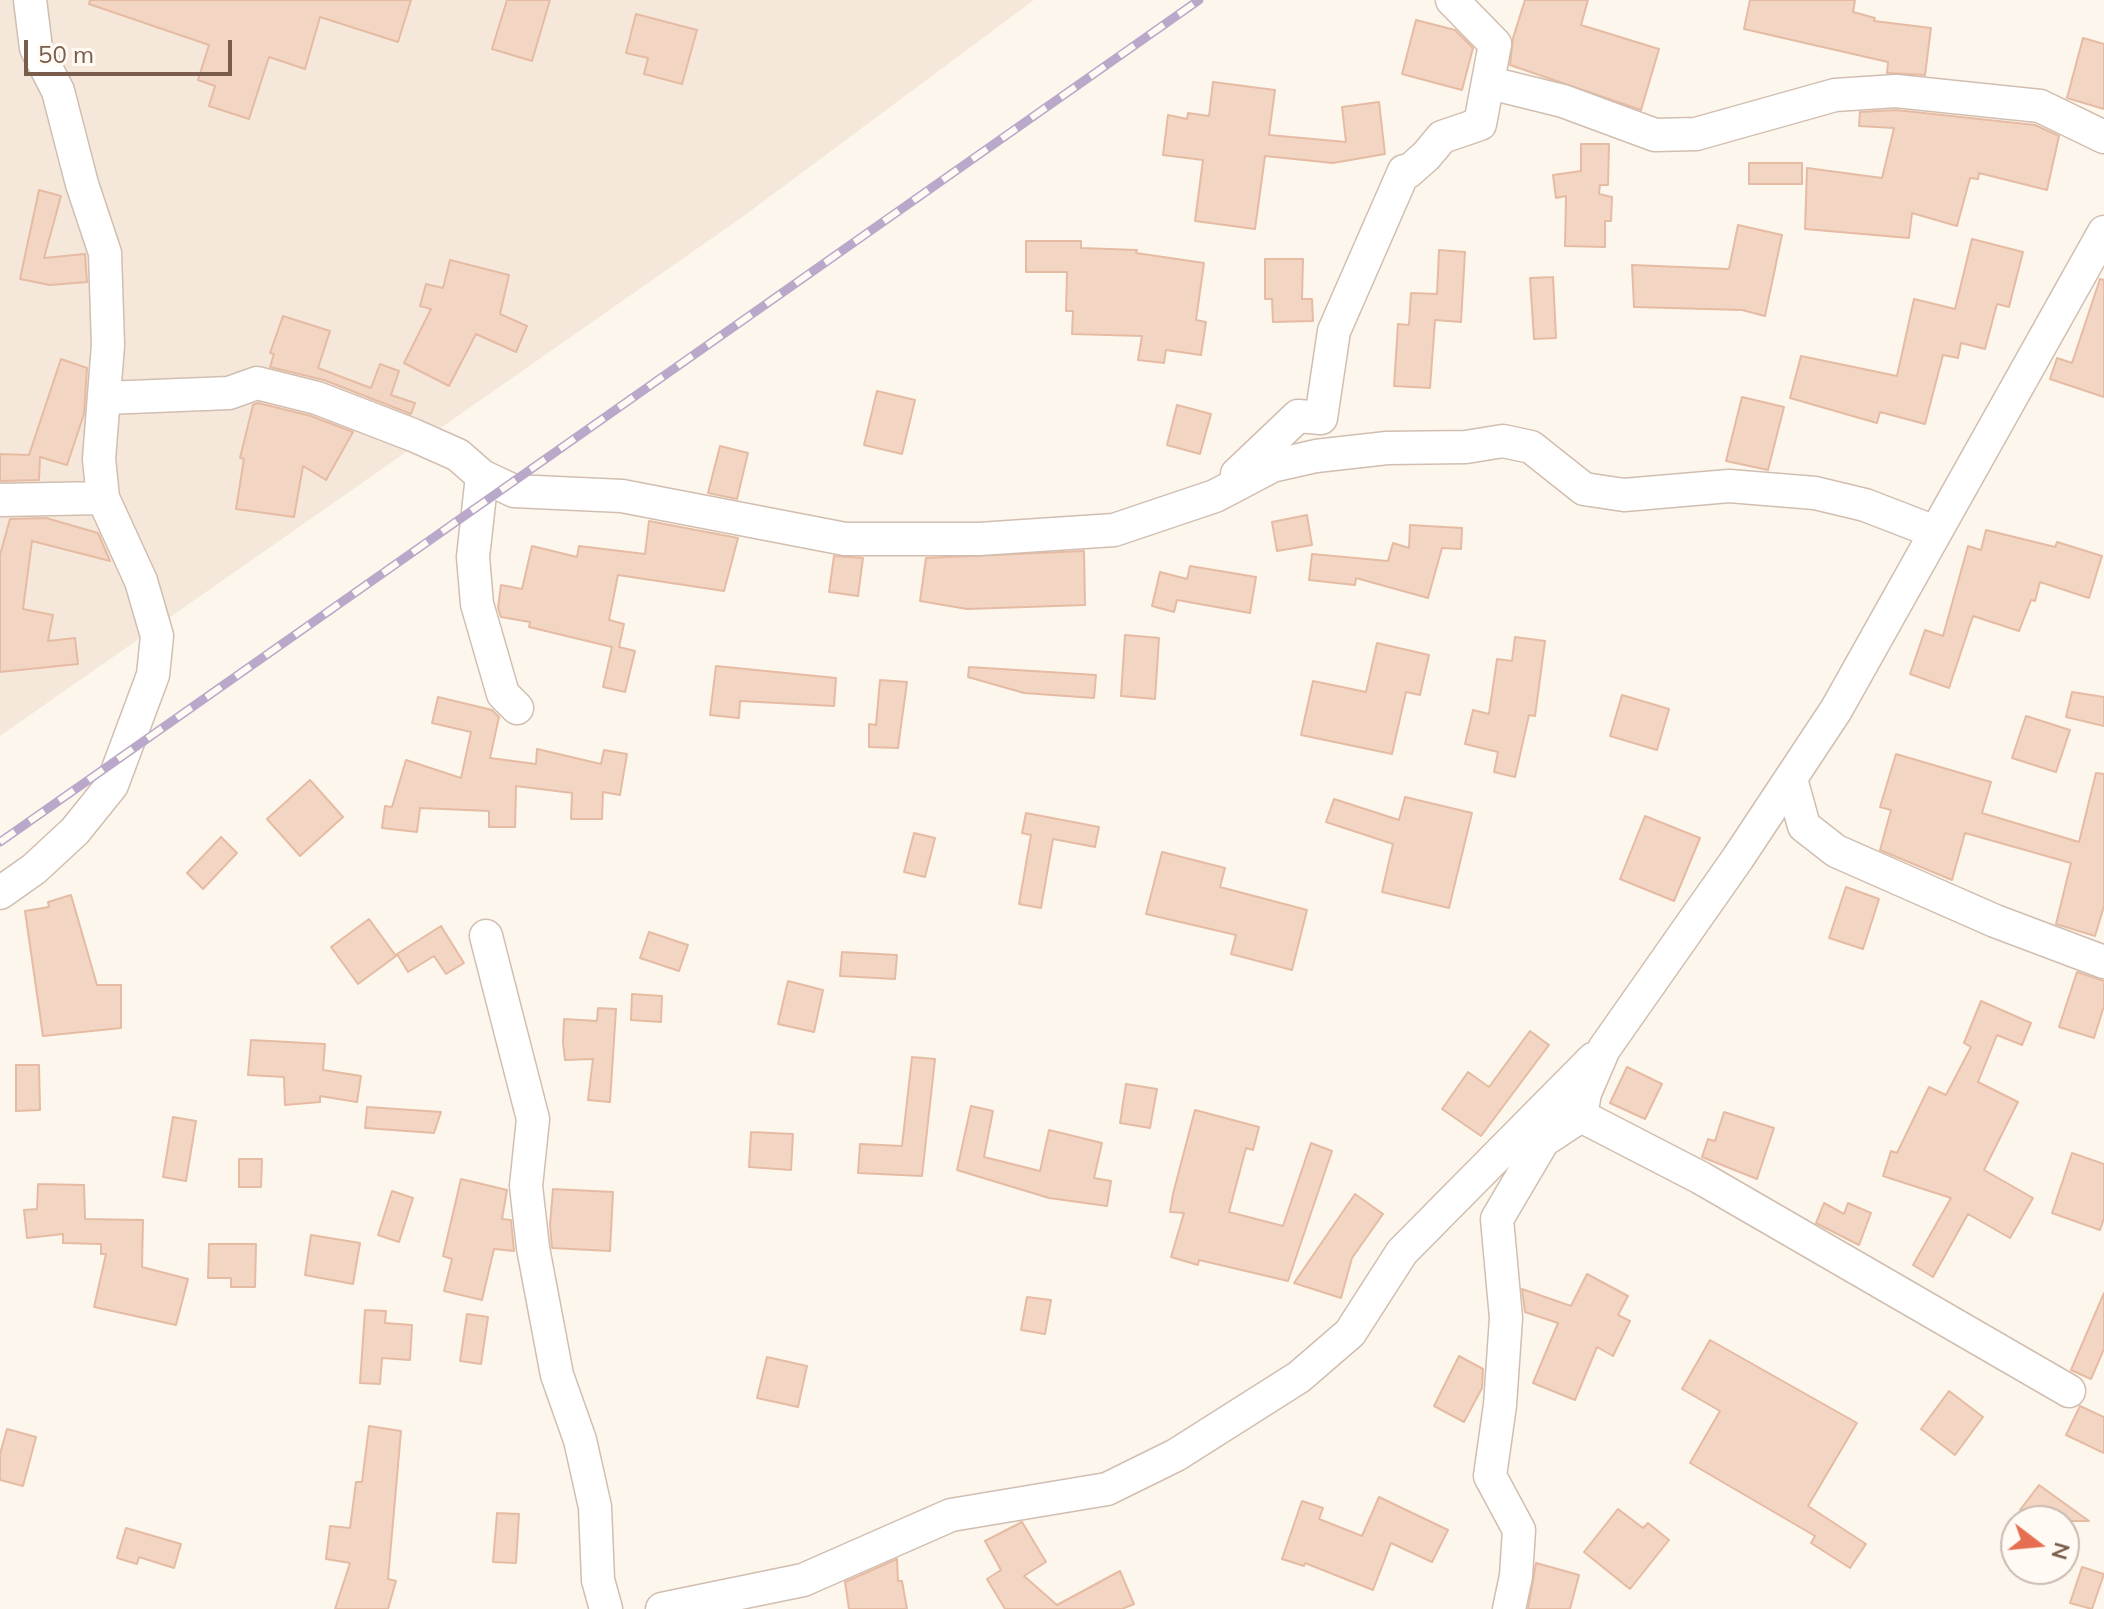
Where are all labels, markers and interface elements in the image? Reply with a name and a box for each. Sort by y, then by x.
scale bar [28,24,236,74]
text: 50 m [38,39,94,69]
north arrow [2000,1505,2080,1585]
text: N [2045,1539,2077,1563]

